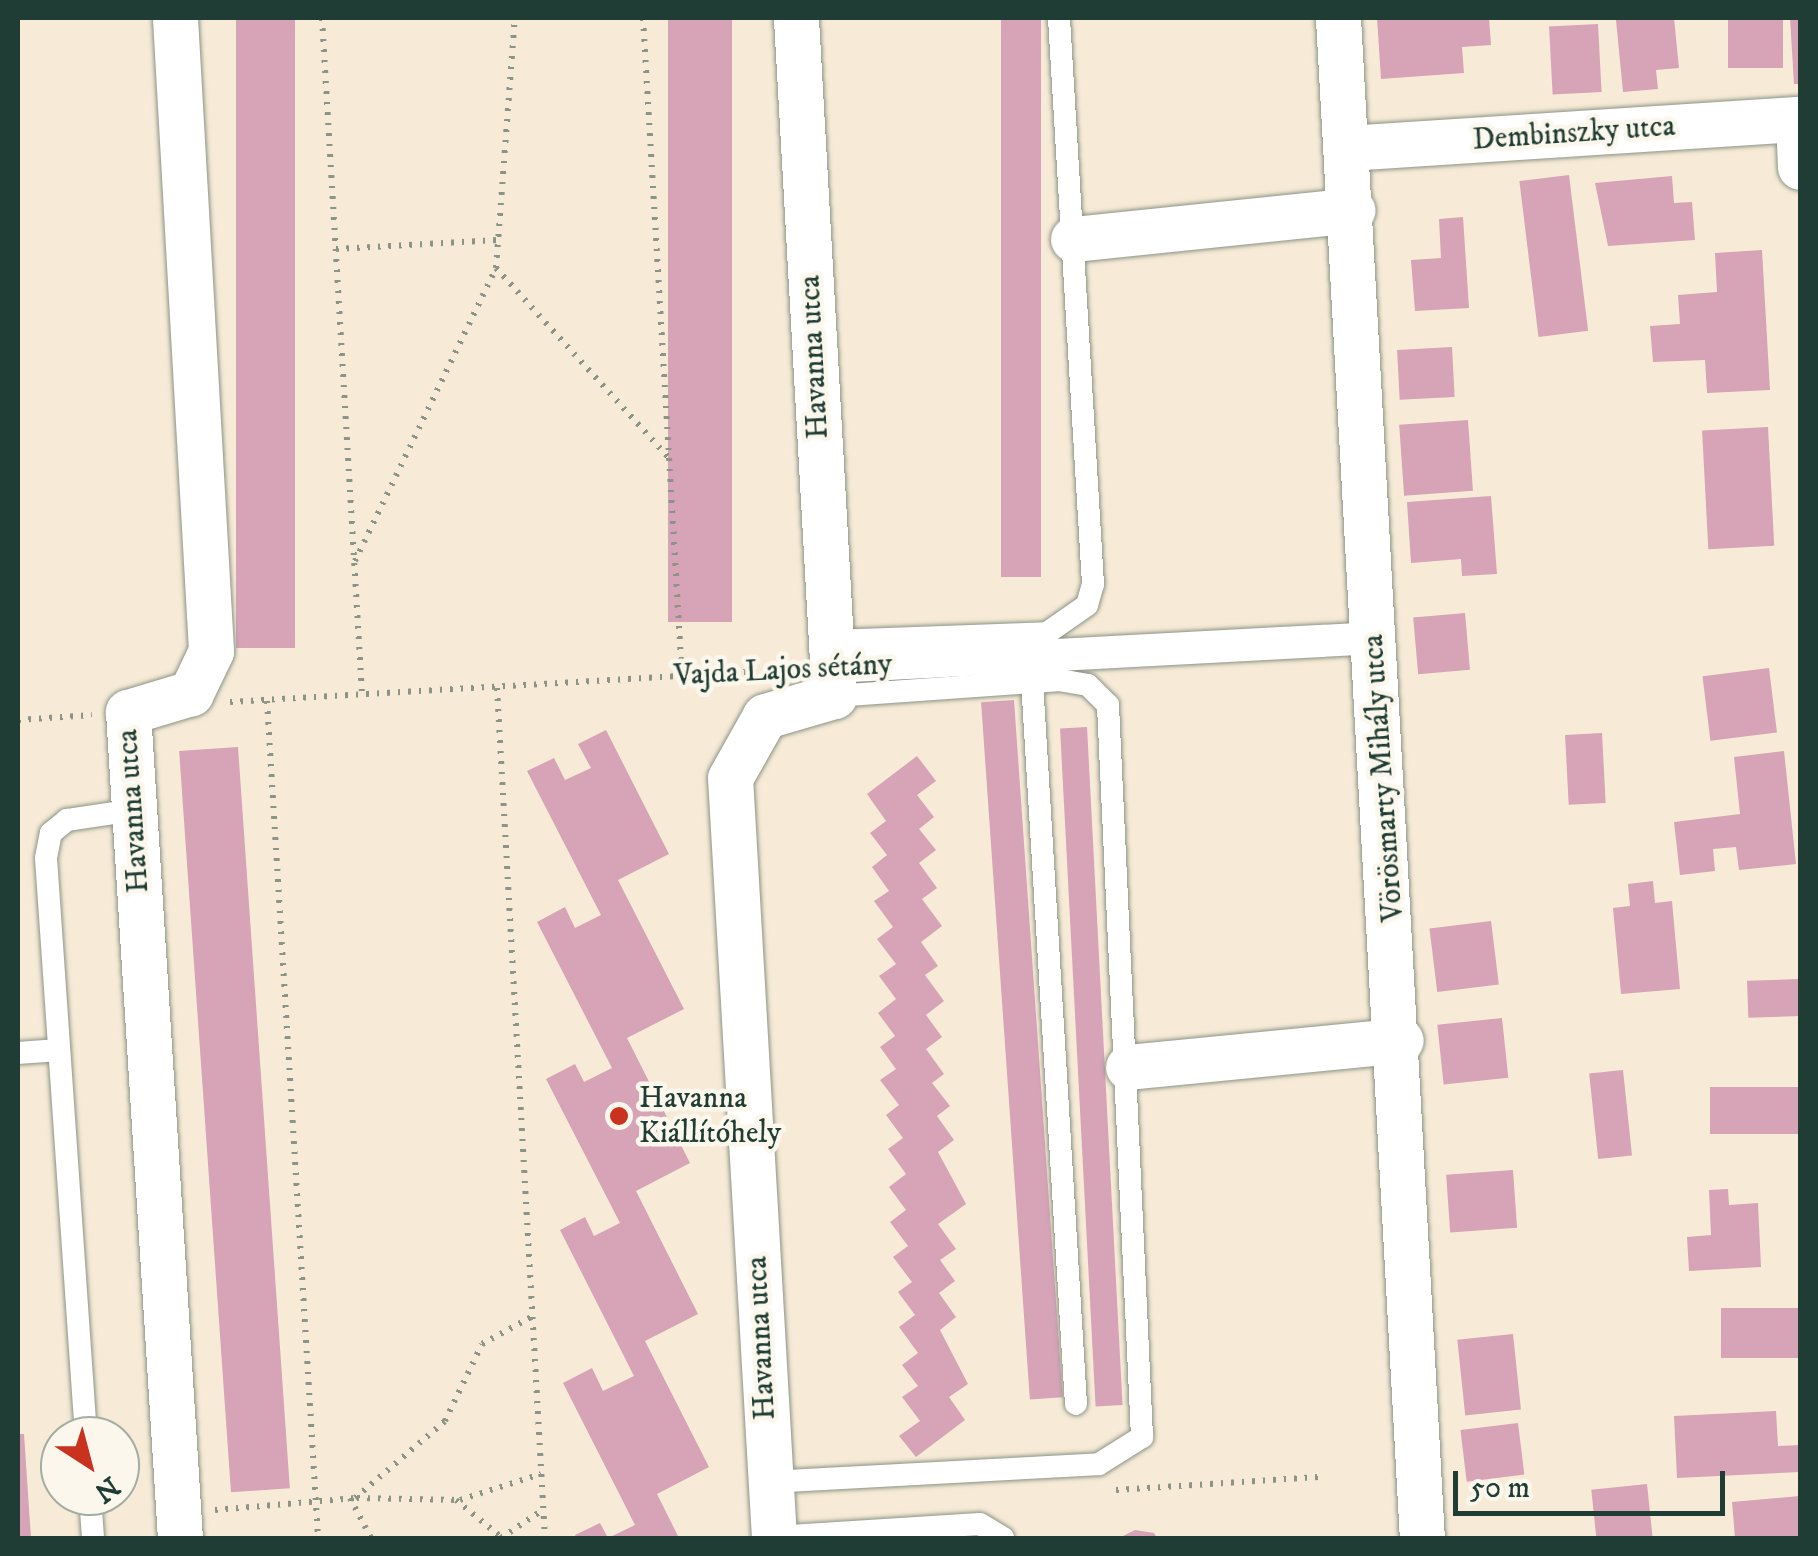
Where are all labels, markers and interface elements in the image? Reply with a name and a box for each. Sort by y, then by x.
street label: Dembinszky utca [1471,109,1677,159]
street label: Havanna utca [793,274,837,440]
street label: Vörösmarty Mihály utca [1356,633,1412,923]
street label: Vajda Lajos sétány [673,647,893,695]
street label: Havanna utca [110,728,158,894]
place label: Havanna Kiállítóhely [639,1081,781,1152]
marker: Havanna Kiállítóhely [608,1105,630,1127]
street label: Havanna utca [740,1255,784,1421]
north arrow [40,1416,140,1516]
scale bar [1458,1451,1730,1513]
text: N [87,1468,126,1510]
text: 50 m [1470,1470,1530,1507]

